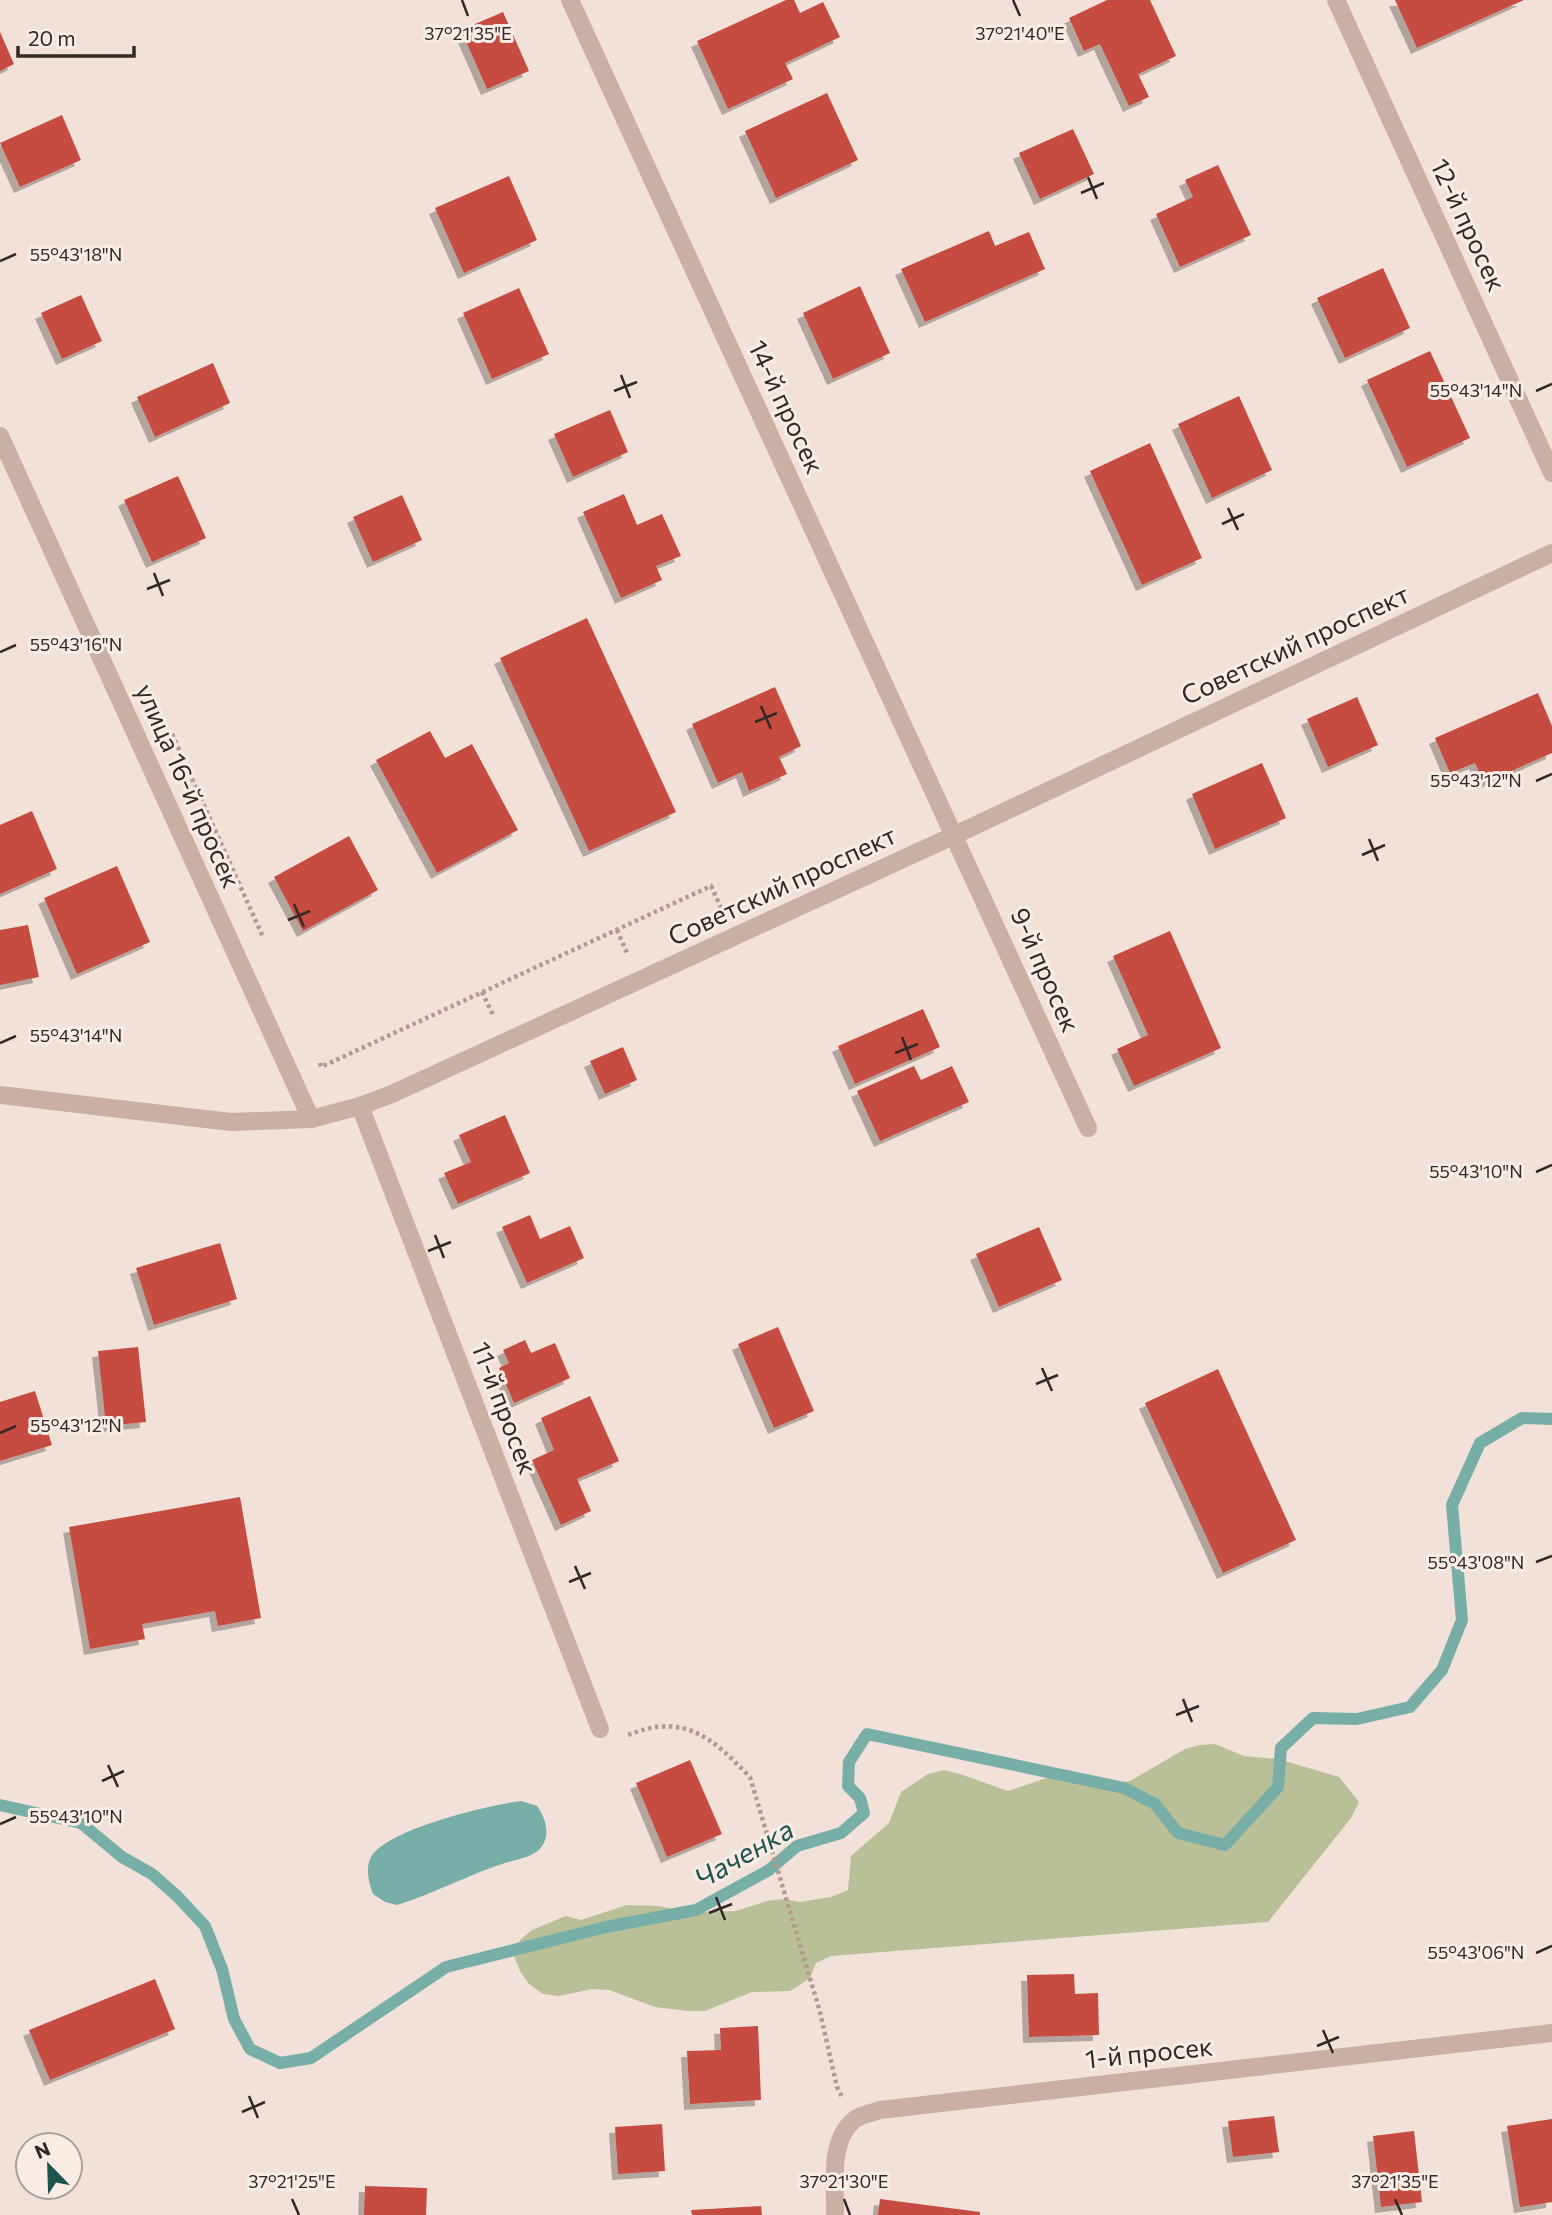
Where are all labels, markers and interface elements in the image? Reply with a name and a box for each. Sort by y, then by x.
scale bar [18,14,133,58]
text: 37°21'35"E [424,22,512,44]
text: 37°21'40"E [975,22,1065,44]
text: 20 m [28,25,76,50]
street label: 12-й просек [1425,153,1514,296]
text: 55°43'18"N [30,243,122,265]
street label: 14-й просек [743,335,832,478]
text: 55°43'14"N [1430,379,1522,401]
street label: Советский проспект [1176,577,1413,710]
text: 55°43'16"N [30,633,122,655]
street label: улица 16-й просек [130,679,248,892]
text: 55°43'12"N [1430,769,1522,791]
street label: Советский проспект [663,818,900,951]
street label: 9-й просек [1005,902,1088,1036]
text: 55°43'14"N [30,1024,122,1046]
text: 55°43'10"N [1429,1160,1523,1182]
street label: 11-й просек [466,1337,545,1478]
text: 55°43'12"N [30,1414,122,1436]
text: 55°43'08"N [1428,1551,1524,1573]
text: 55°43'10"N [29,1805,123,1827]
water label: Чаченка [688,1811,799,1895]
text: 55°43'06"N [1428,1941,1524,1963]
street label: 1-й просек [1084,2029,1214,2074]
north arrow [14,2131,84,2201]
text: N [31,2137,53,2163]
text: 37°21'25"E [248,2170,336,2192]
text: 37°21'30"E [799,2170,889,2192]
text: 37°21'35"E [1351,2170,1439,2192]

